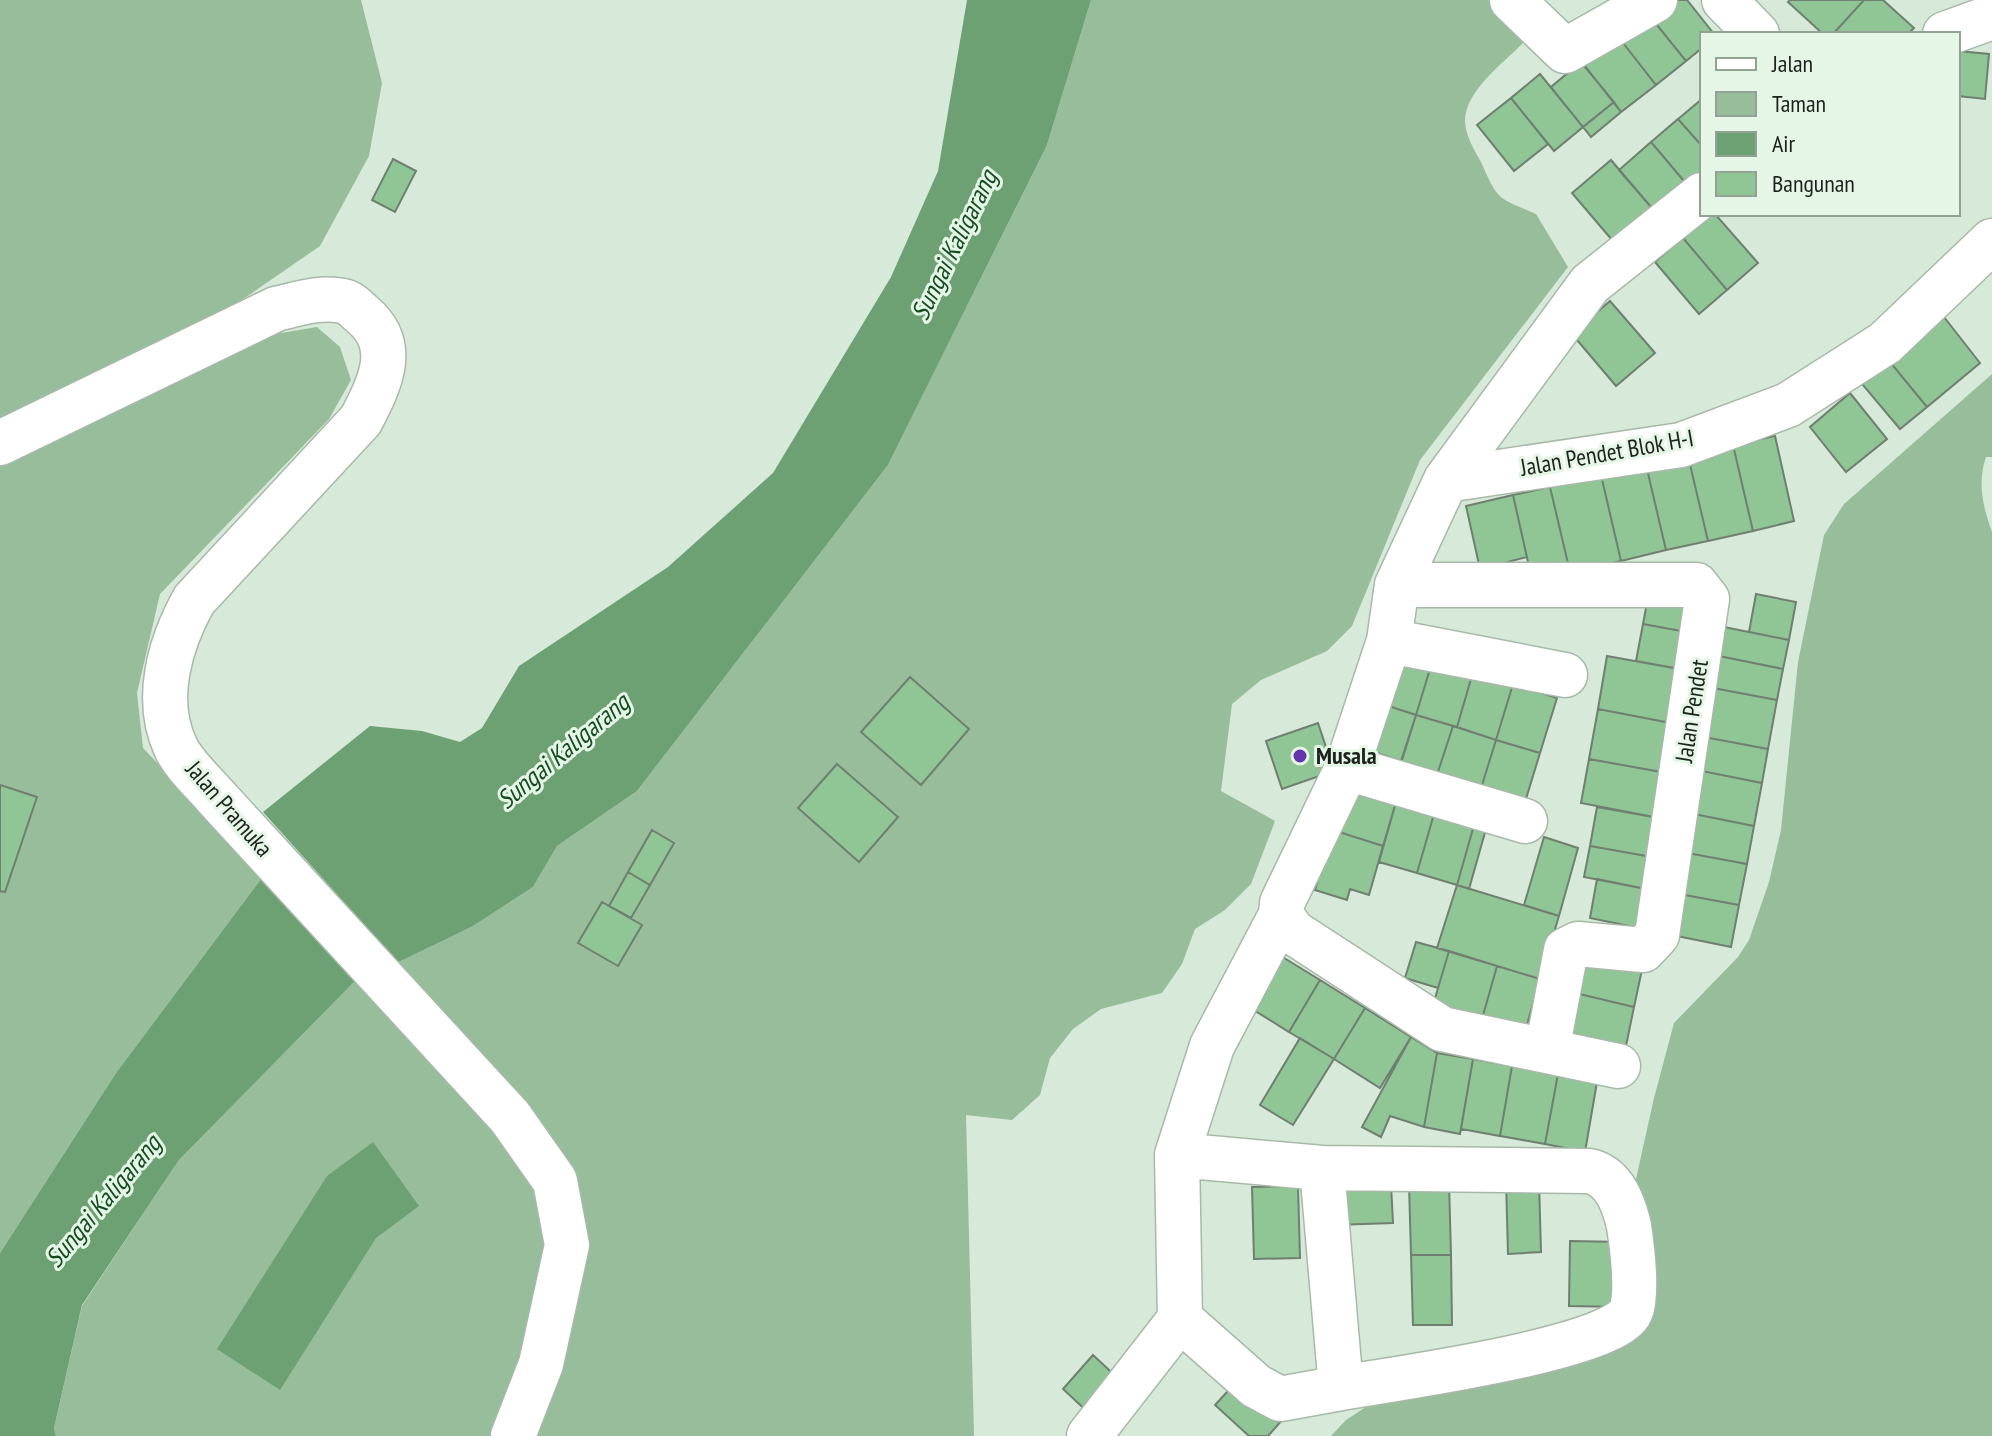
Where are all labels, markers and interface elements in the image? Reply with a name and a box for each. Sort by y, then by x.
legend [1700,32,1960,216]
text: Jalan [1771,48,1813,79]
text: Taman [1772,88,1826,119]
text: Air [1772,128,1796,159]
water label: Sungai Kaligarang [903,163,1005,325]
text: Bangunan [1772,168,1855,199]
street label: Jalan Pendet Blok H-I [1517,422,1696,483]
street label: Jalan Pendet [1668,657,1715,766]
water label: Sungai Kaligarang [490,685,637,816]
place label: Musala [1316,740,1377,771]
marker: Musala [1291,747,1309,765]
street label: Jalan Pramuka [178,753,280,863]
water label: Sungai Kaligarang [38,1126,169,1274]

